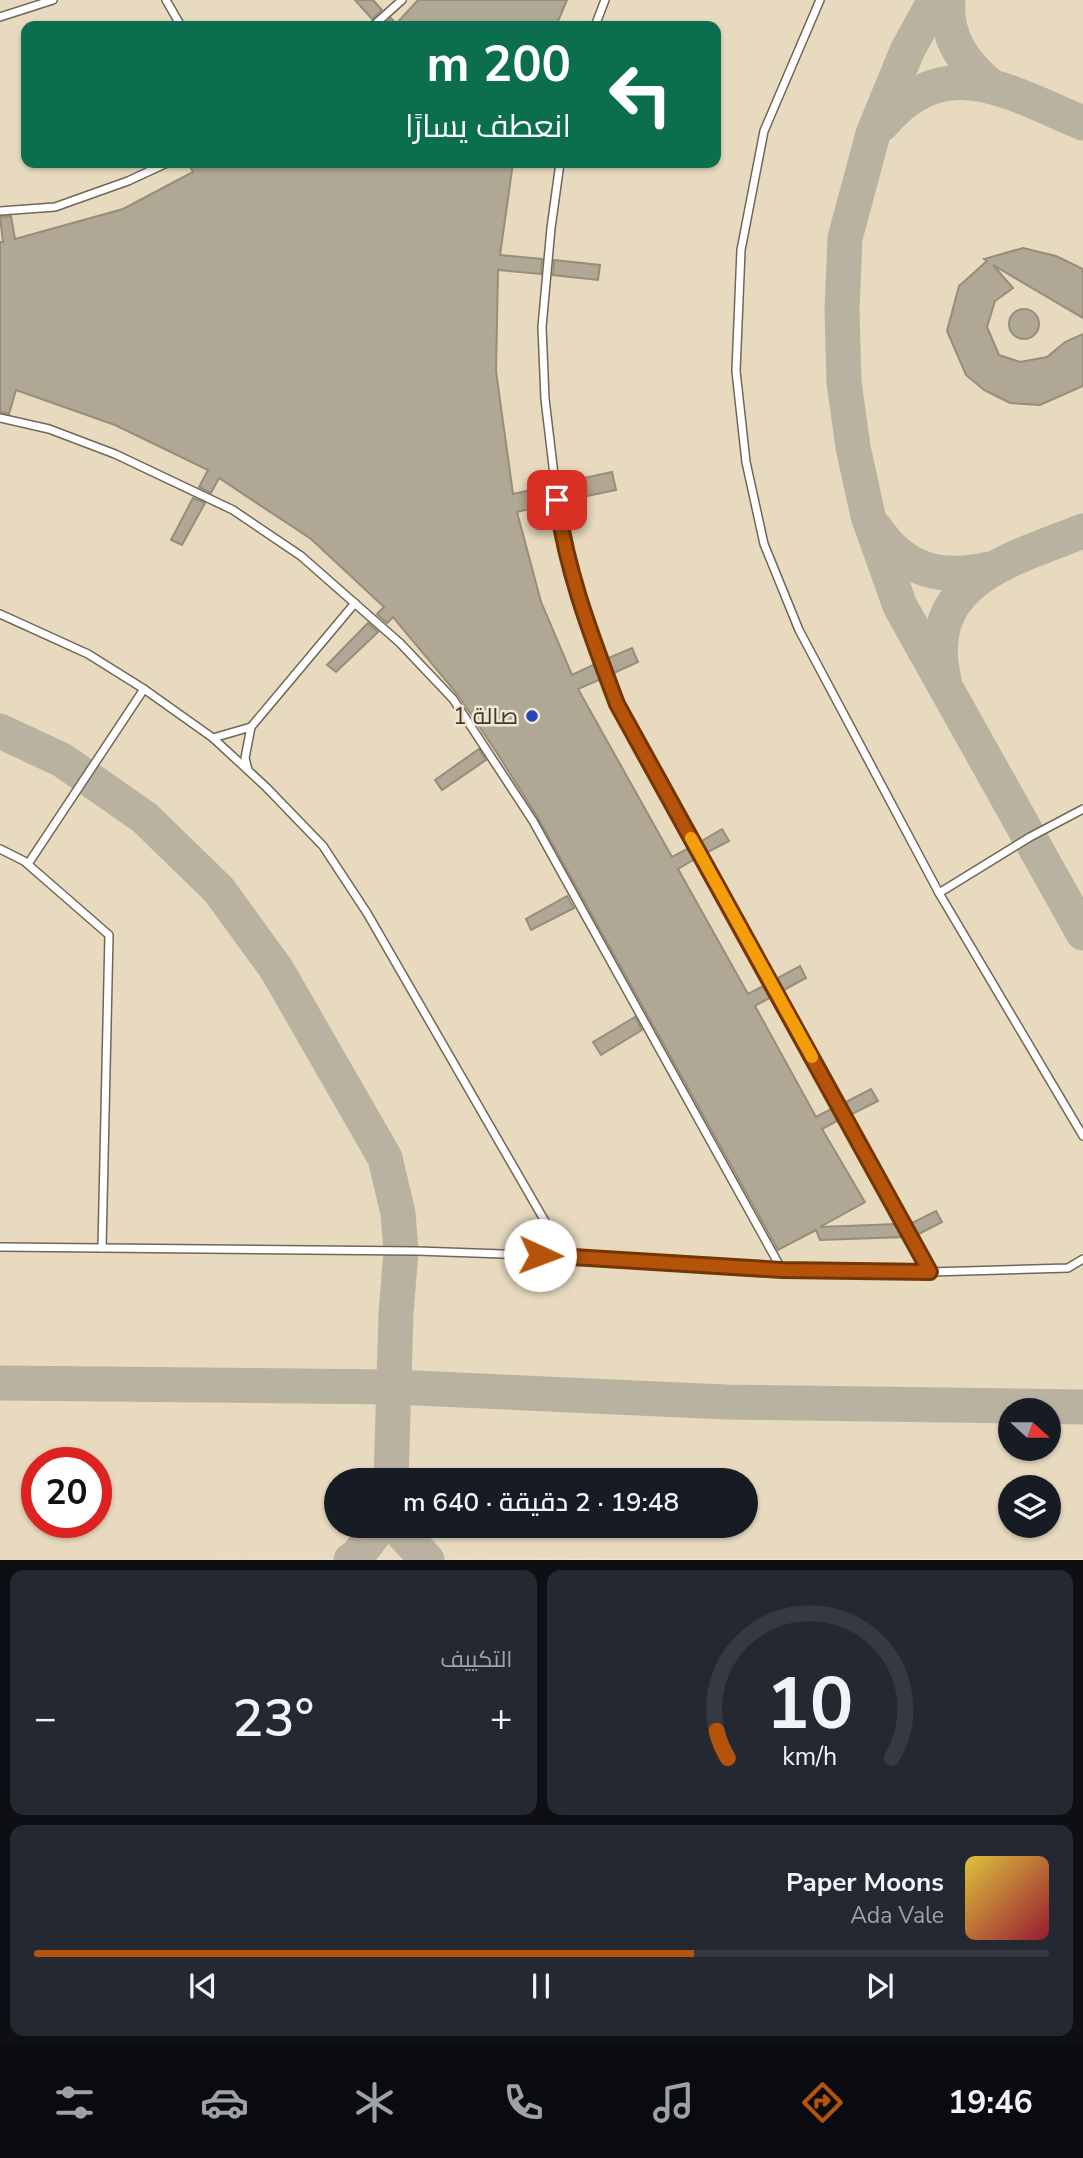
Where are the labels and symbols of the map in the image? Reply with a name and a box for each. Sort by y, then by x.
pin [527,470,587,530]
place label: صالة 1 [453,701,518,732]
marker: صالة 1 [524,708,540,724]
position arrow [503,1218,577,1292]
north arrow [998,1398,1060,1461]
speed limit sign: 20 [21,1447,112,1538]

